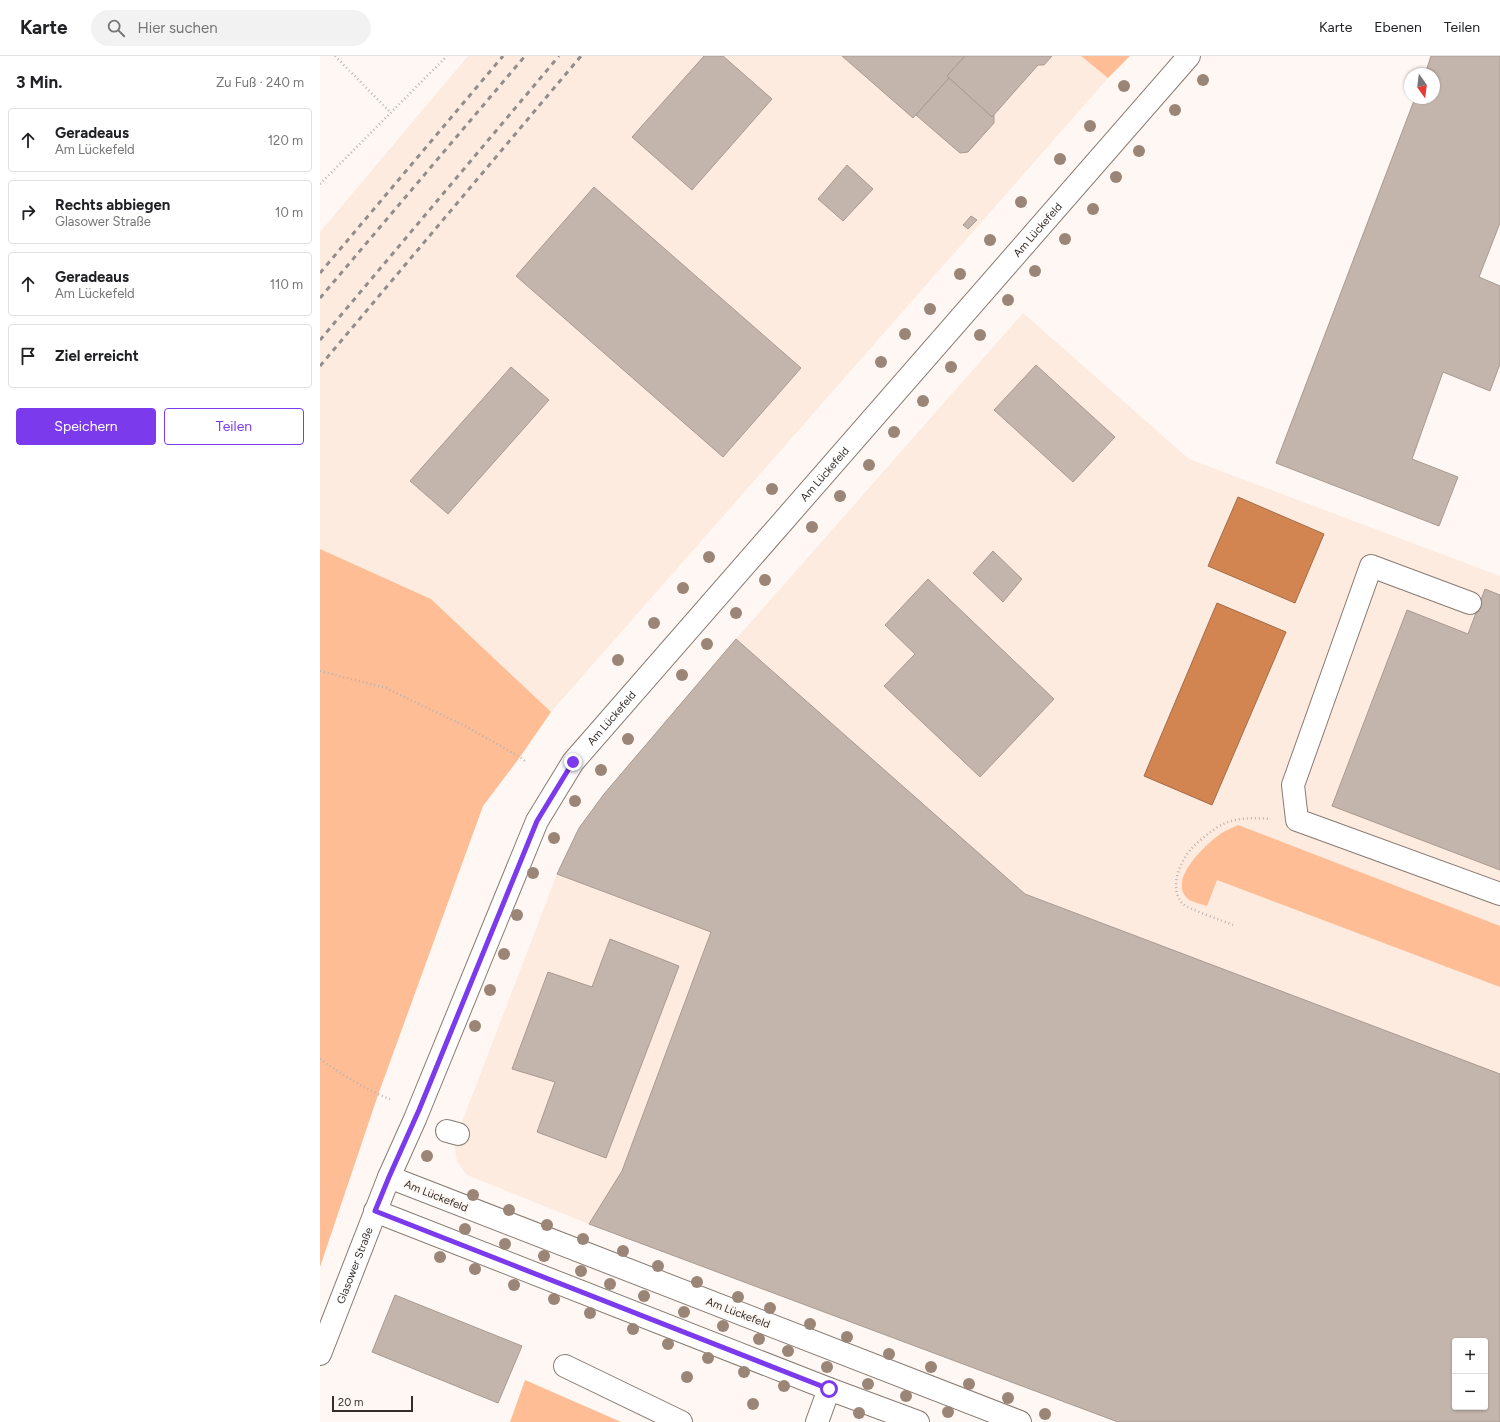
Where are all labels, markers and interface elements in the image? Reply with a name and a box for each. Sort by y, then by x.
search box [91,10,371,46]
text: Karte [20,16,67,39]
icon: search [105,17,127,39]
text: Hier suchen [137,19,218,37]
text: Karte [1319,19,1352,36]
text: Ebenen [1374,19,1422,36]
text: Teilen [1444,19,1480,36]
north arrow [1404,68,1440,104]
text: 3 Min. [16,72,62,92]
text: Zu Fuß · 240 m [216,75,304,90]
text: Geradeaus [55,124,129,142]
icon: ahead [17,129,39,151]
text: 120 m [268,133,303,148]
text: Am Lückefeld [55,142,135,157]
text: Rechts abbiegen [55,196,170,214]
street label: Am Lückefeld [1010,200,1065,259]
icon: right [17,201,39,223]
text: 10 m [275,205,303,220]
text: Glasower Straße [55,214,151,229]
text: Geradeaus [55,268,129,286]
icon: ahead [17,273,39,295]
text: 110 m [270,277,303,292]
text: Am Lückefeld [55,286,135,301]
icon: arrive [17,345,39,367]
text: Ziel erreicht [55,347,139,365]
button: Speichern [16,408,156,445]
button: Teilen [164,408,304,445]
street label: Am Lückefeld [797,444,852,504]
street label: Am Lückefeld [584,688,639,748]
route end [564,753,582,771]
street label: Am Lückefeld [402,1177,470,1215]
street label: Glasower Straße [334,1225,375,1306]
street label: Am Lückefeld [704,1295,772,1331]
map controls [1452,1338,1488,1410]
button: + [1452,1338,1488,1374]
button: − [1452,1374,1488,1410]
route start [820,1380,838,1398]
scale bar [332,1394,413,1413]
text: 20 m [338,1396,363,1409]

